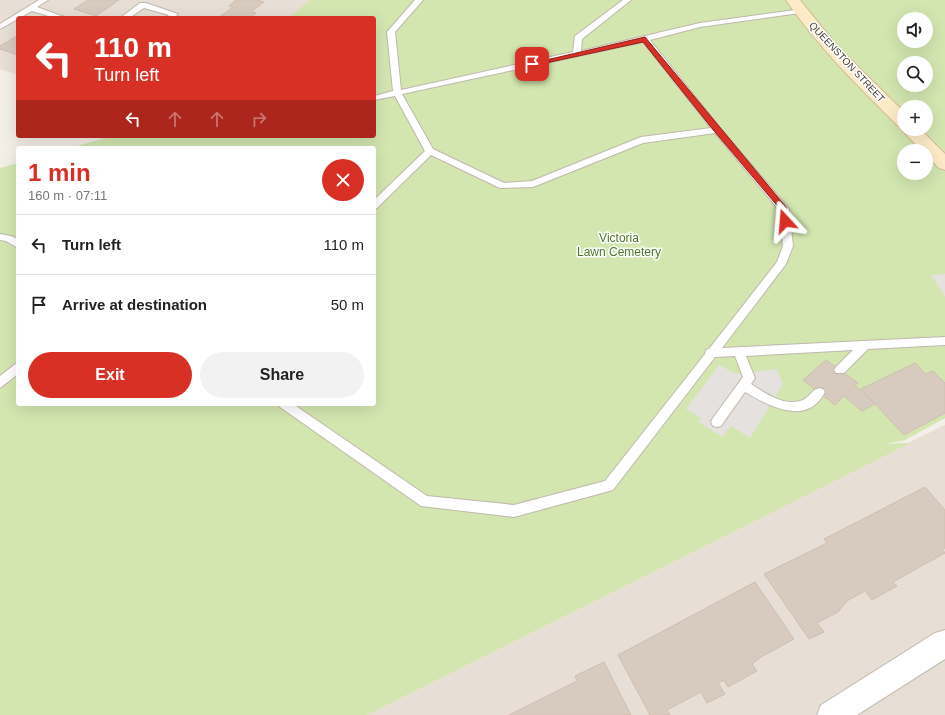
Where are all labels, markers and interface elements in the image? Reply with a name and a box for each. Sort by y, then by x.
map controls [897,12,933,180]
button: sound [897,12,933,48]
street label: QUEENSTON STREET [807,20,887,104]
icon: left [28,32,80,84]
text: 110 m [94,32,172,63]
pin [515,47,549,81]
icon: arrive [521,53,543,75]
button: search [897,56,933,92]
text: Turn left [94,65,159,85]
button: + [897,100,933,136]
icon: left [122,108,144,130]
icon: ahead [164,108,186,130]
icon: ahead [206,108,228,130]
icon: right [248,108,270,130]
button: − [897,144,933,180]
text: 1 min [28,159,91,186]
button: close [322,159,364,201]
text: 160 m · 07:11 [28,188,107,203]
position arrow [764,200,806,242]
park label: Victoria Lawn Cemetery [577,231,661,259]
icon: left [28,234,50,256]
text: Turn left [62,236,121,253]
text: 110 m [323,236,364,253]
icon: arrive [28,294,50,316]
text: Arrive at destination [62,296,207,313]
text: 50 m [331,296,364,313]
button: Exit [28,352,192,398]
button: Share [200,352,364,398]

